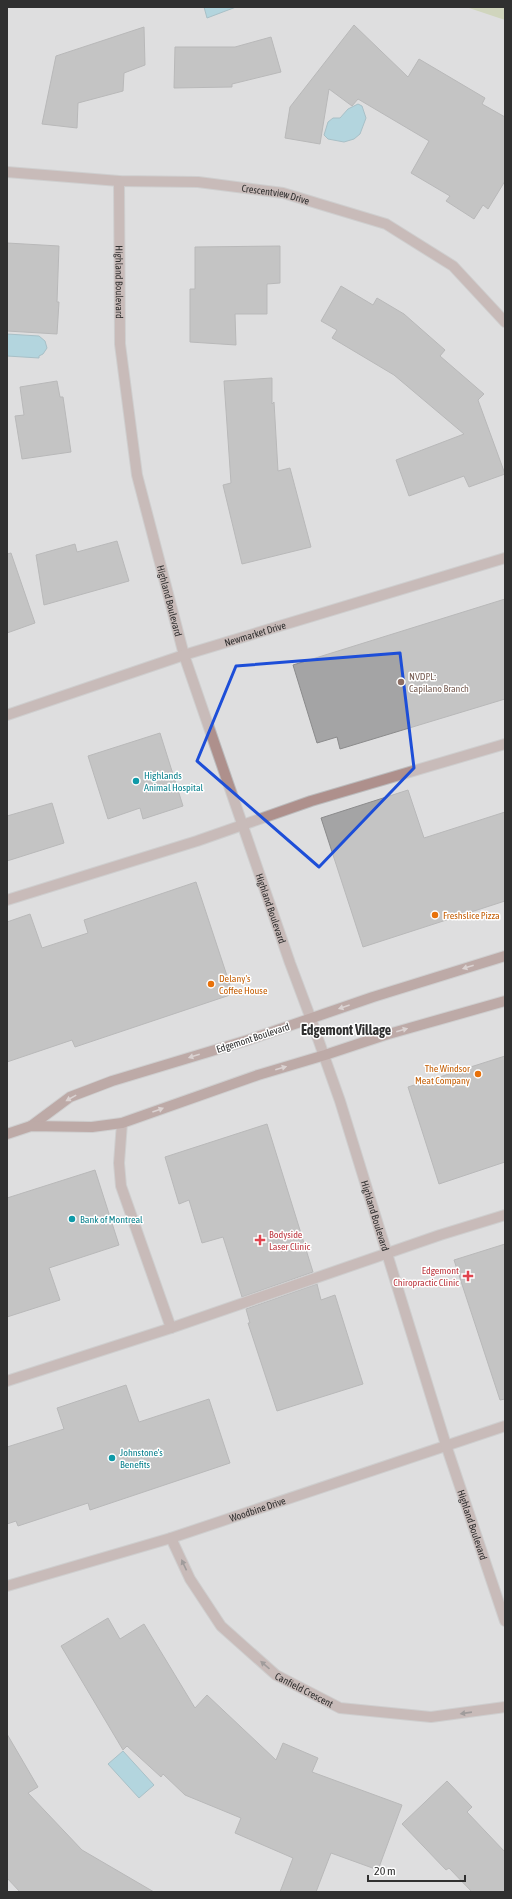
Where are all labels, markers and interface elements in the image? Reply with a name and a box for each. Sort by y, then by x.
street label: Crescentview Drive [241,182,311,206]
street label: Highland Boulevard [114,245,125,319]
street label: Highland Boulevard [155,564,184,638]
street label: Newmarket Drive [223,619,287,648]
place label: NVDPL: Capilano Branch [409,671,469,694]
marker: NVDPL: Capilano Branch [396,677,406,687]
place label: Highlands Animal Hospital [144,770,204,793]
marker: Highlands Animal Hospital [131,776,141,786]
street label: Highland Boulevard [254,872,288,945]
marker: Freshslice Pizza [430,910,440,920]
place label: Freshslice Pizza [443,910,500,921]
one-way arrow [461,964,473,970]
place label: Delany's Coffee House [219,973,268,996]
marker: Delany's Coffee House [206,979,216,989]
one-way arrow [338,1005,350,1011]
street label: Edgemont Boulevard [215,1021,291,1055]
district label: Edgemont Village [301,1022,391,1038]
one-way arrow [396,1027,408,1033]
one-way arrow [187,1054,199,1060]
place label: The Windsor Meat Company [415,1063,471,1086]
one-way arrow [275,1065,287,1071]
marker: The Windsor Meat Company [473,1069,483,1079]
one-way arrow [65,1094,77,1101]
one-way arrow [153,1107,165,1113]
street label: Highland Boulevard [359,1179,391,1253]
marker: Bank of Montreal [67,1214,77,1224]
place label: Bank of Montreal [80,1214,143,1225]
place label: Bodyside Laser Clinic [269,1229,311,1252]
marker: Bodyside Laser Clinic [254,1234,266,1246]
place label: Edgemont Chiropractic Clinic [393,1265,459,1288]
marker: Edgemont Chiropractic Clinic [462,1270,474,1282]
place label: Johnstone's Benefits [120,1447,163,1470]
marker: Johnstone's Benefits [107,1453,117,1463]
street label: Highland Boulevard [456,1488,490,1561]
street label: Woodbine Drive [228,1494,287,1524]
one-way arrow [181,1560,187,1571]
one-way arrow [260,1660,270,1670]
street label: Canfield Crescent [273,1670,335,1709]
one-way arrow [460,1709,472,1716]
scale bar [368,1857,465,1883]
text: 20 m [374,1864,396,1878]

